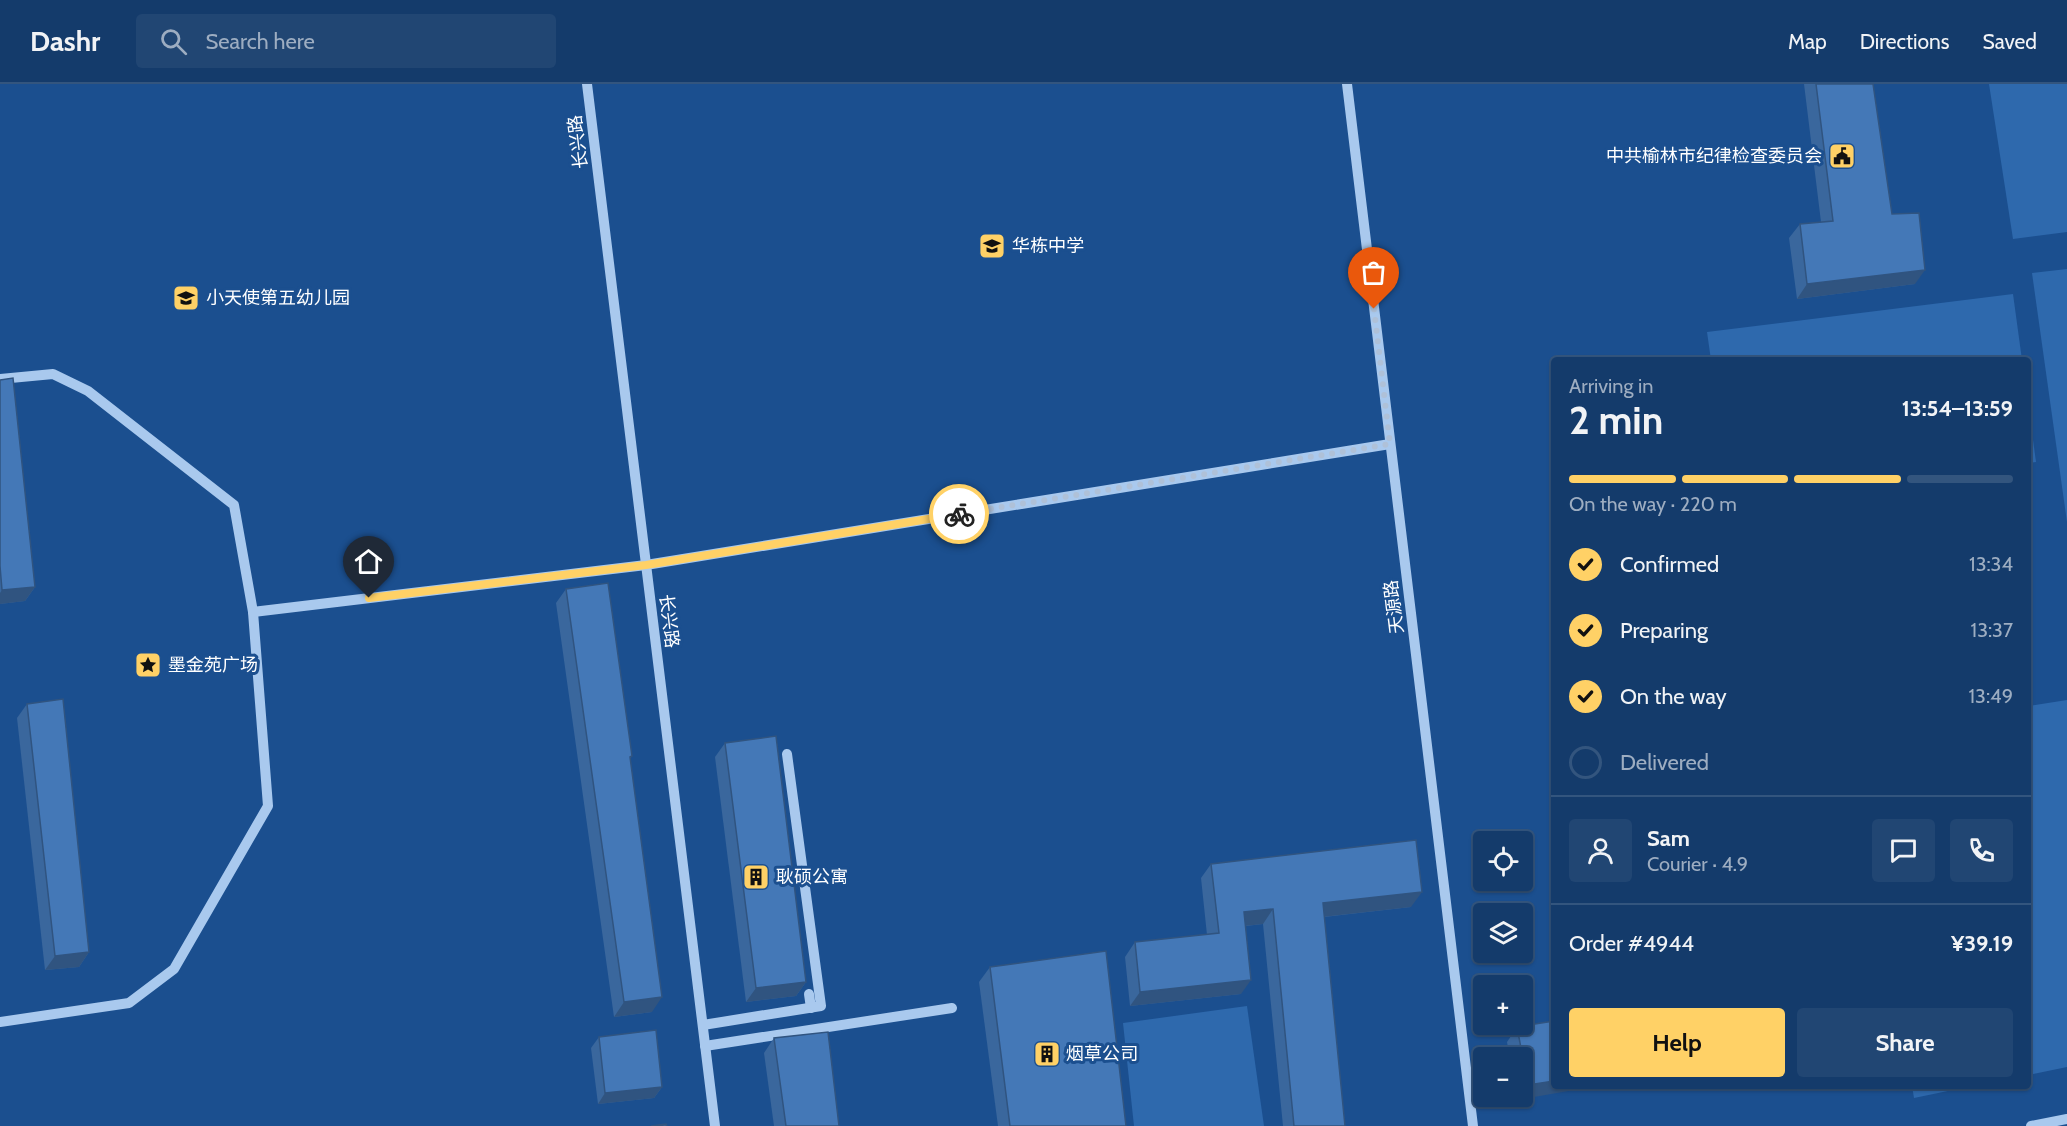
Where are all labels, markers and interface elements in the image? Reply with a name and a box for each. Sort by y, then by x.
search box [136,14,556,68]
text: Dashr [30,24,100,58]
icon: search [157,25,190,58]
text: Search here [205,28,315,55]
text: Map [1788,29,1827,54]
text: Directions [1860,29,1949,54]
text: Saved [1982,29,2037,54]
street label: 长兴路 [564,114,592,170]
public building icon: 中共榆林市纪律检查委员会 [1827,141,1857,171]
place label: 中共榆林市纪律检查委员会 [1606,145,1822,167]
school or university icon: 华栋中学 [977,231,1007,261]
place label: 华栋中学 [1012,235,1084,257]
pin [1348,247,1399,309]
icon: bag [1357,256,1390,289]
school or university icon: 小天使第五幼儿园 [171,283,201,313]
place label: 小天使第五幼儿园 [206,287,350,309]
text: Arriving in [1569,374,1653,398]
text: 13:54–13:59 [1902,395,2013,422]
text: 2 min [1569,396,1663,444]
courier [929,484,989,544]
text: On the way · 220 m [1569,492,1737,516]
icon: bike [943,498,976,531]
pin [343,536,394,598]
icon: home [352,545,385,578]
icon: check [1569,548,1602,581]
text: Confirmed [1620,551,1719,578]
text: 13:34 [1969,552,2013,576]
street label: 天源路 [1380,579,1408,635]
street label: 长兴路 [655,593,683,649]
icon: check [1569,614,1602,647]
text: Preparing [1620,617,1708,644]
text: 13:37 [1971,618,2013,642]
place icon: 墨金苑广场 [133,650,163,680]
place label: 墨金苑广场 [168,654,258,676]
icon: check [1569,680,1602,713]
text: On the way [1620,683,1727,710]
text: 13:49 [1969,684,2013,708]
text: Delivered [1620,749,1709,776]
button: person [1569,819,1632,882]
button: chat [1872,819,1935,882]
button: phone [1950,819,2013,882]
text: Sam [1647,825,1690,852]
map controls [1473,831,1533,1107]
button: locate [1473,831,1533,891]
text: Courier · 4.9 [1647,852,1748,876]
building icon: 耿硕公寓 [741,862,771,892]
place label: 耿硕公寓 [776,866,848,888]
button: layers [1473,903,1533,963]
text: Order #4944 [1569,930,1694,957]
text: ¥39.19 [1951,930,2013,957]
button: + [1473,975,1533,1035]
button: Help [1569,1008,1785,1077]
button: Share [1797,1008,2013,1077]
building icon: 烟草公司 [1032,1039,1062,1069]
place label: 烟草公司 [1066,1043,1138,1065]
button: − [1473,1047,1533,1107]

